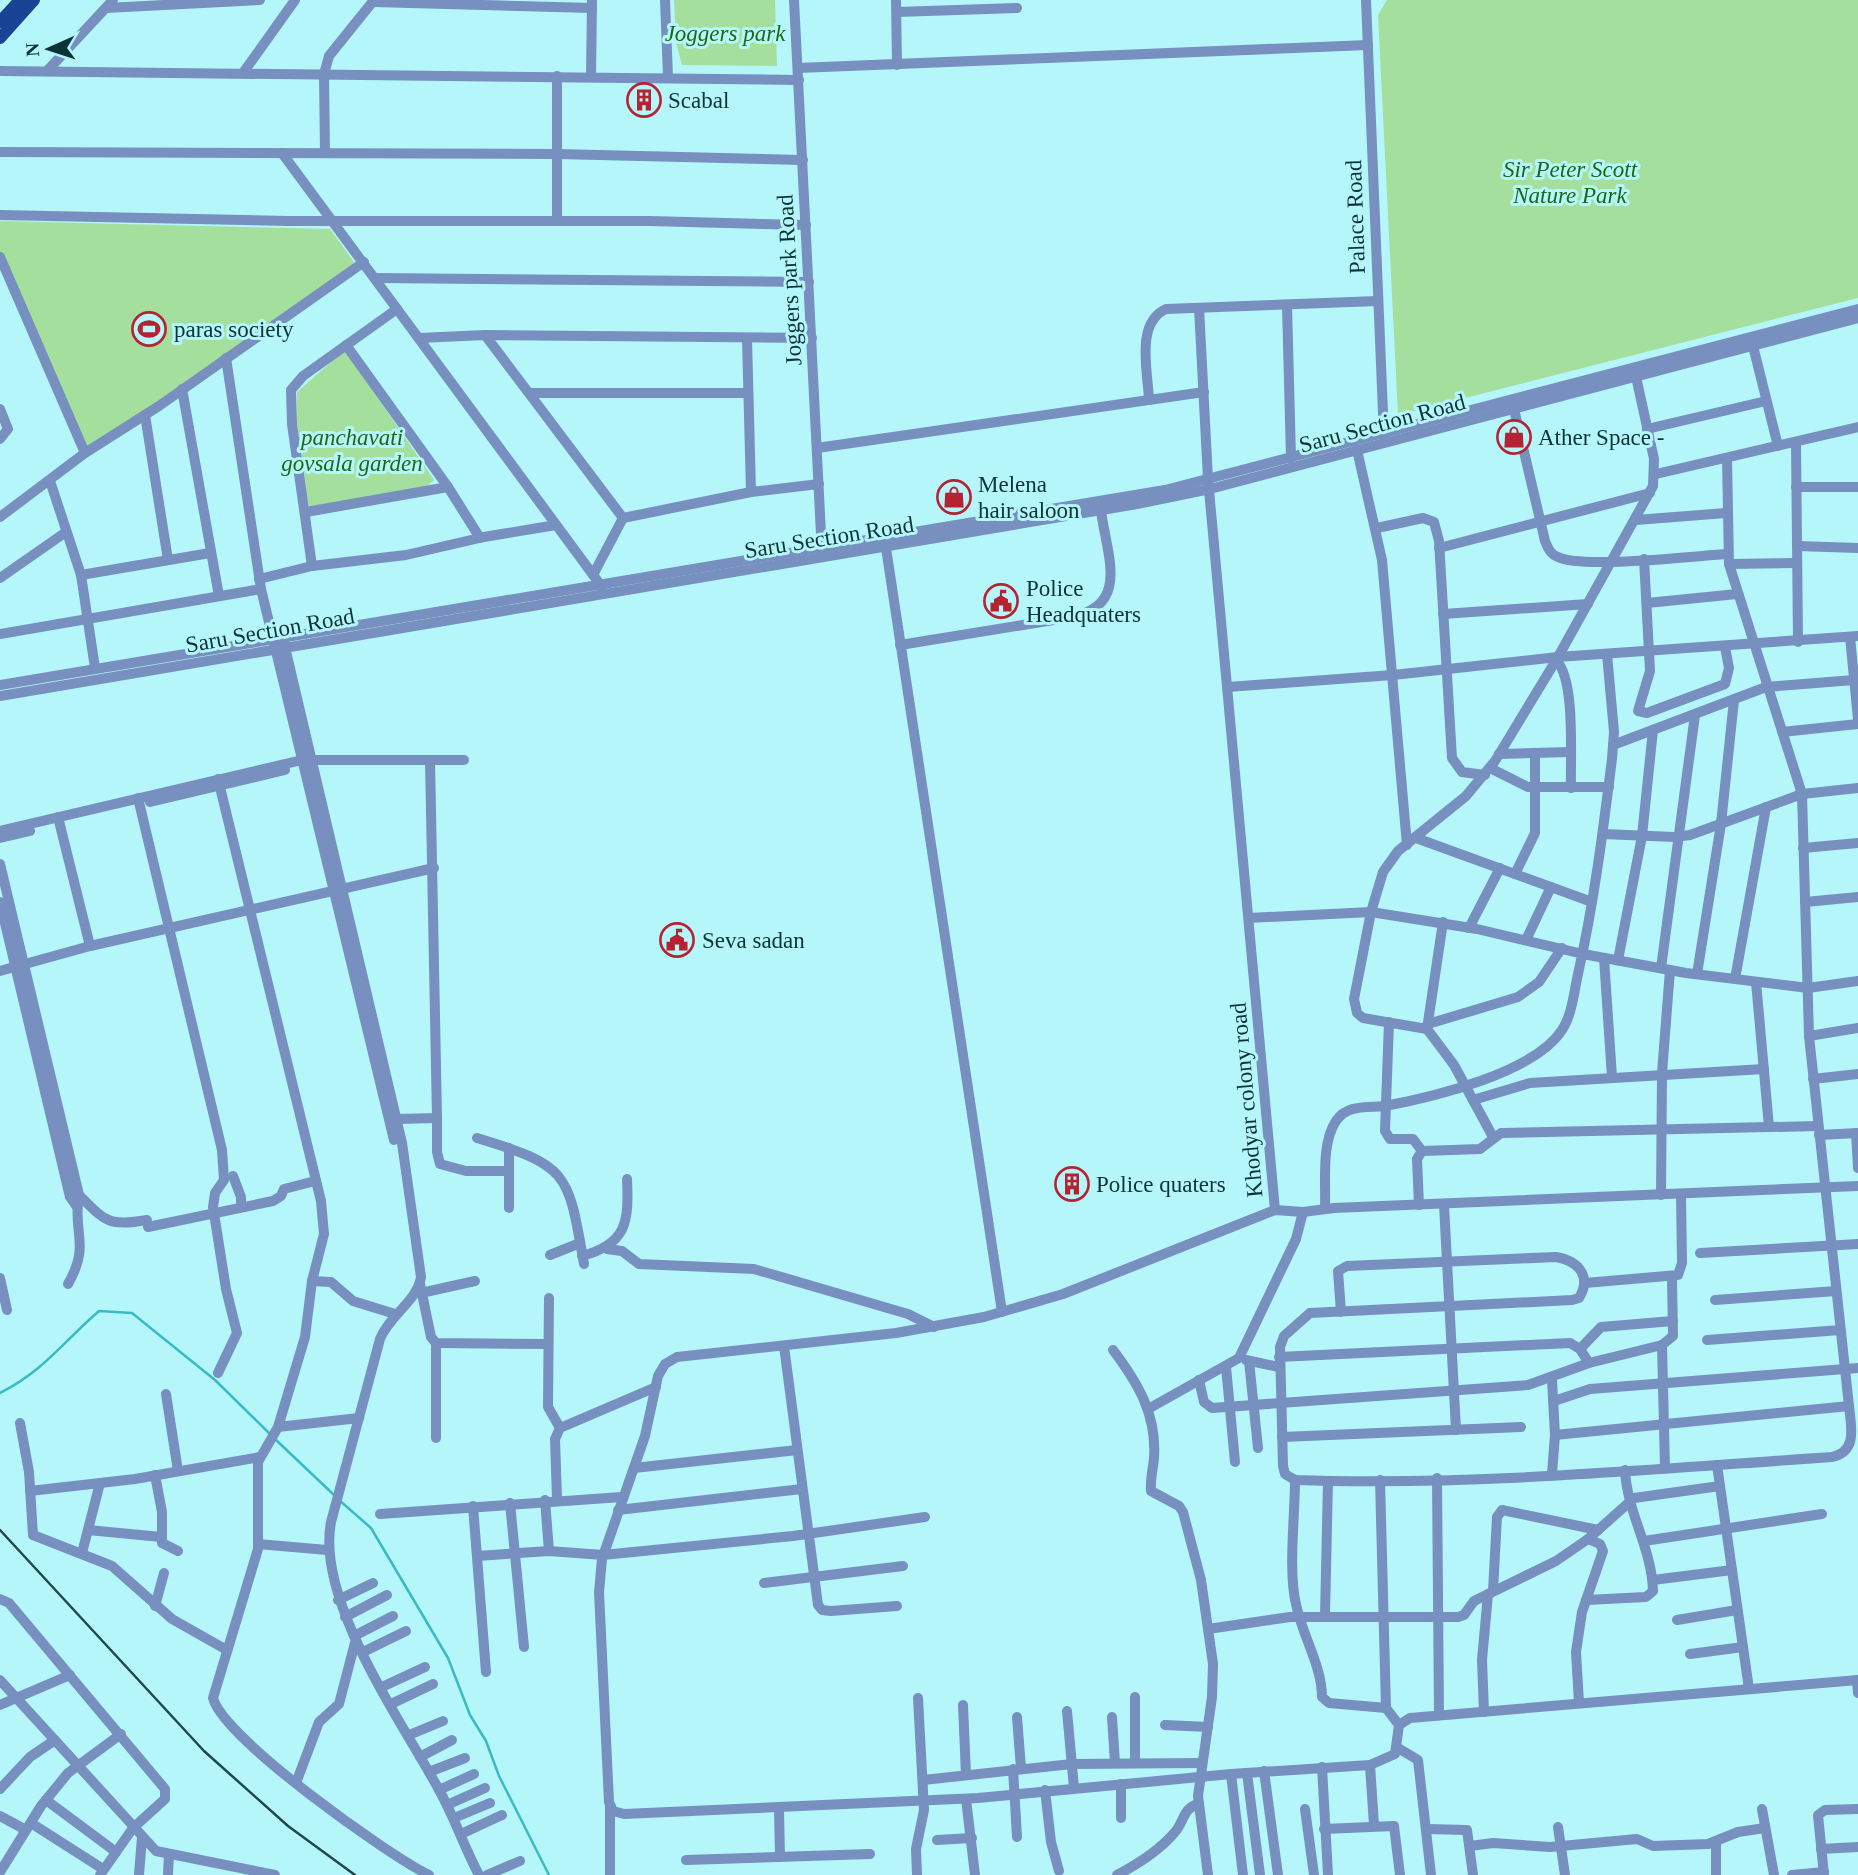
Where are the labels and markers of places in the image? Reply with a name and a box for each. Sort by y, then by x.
building icon: Scabal [625,81,663,119]
place label: Scabal [668,88,729,113]
sports icon: paras society [130,310,168,348]
place label: paras society [174,317,294,342]
shop icon: Ather Space - [1495,418,1533,456]
place label: Ather Space - [1538,425,1664,450]
place label: Melena hair saloon [978,472,1080,523]
shop icon: Melena hair saloon [935,478,973,516]
place label: Police Headquaters [1026,576,1141,627]
public building icon: Police Headquaters [982,582,1020,620]
public building icon: Seva sadan [658,921,696,959]
place label: Seva sadan [702,928,805,953]
building icon: Police quaters [1053,1165,1091,1203]
place label: Police quaters [1096,1172,1226,1197]

